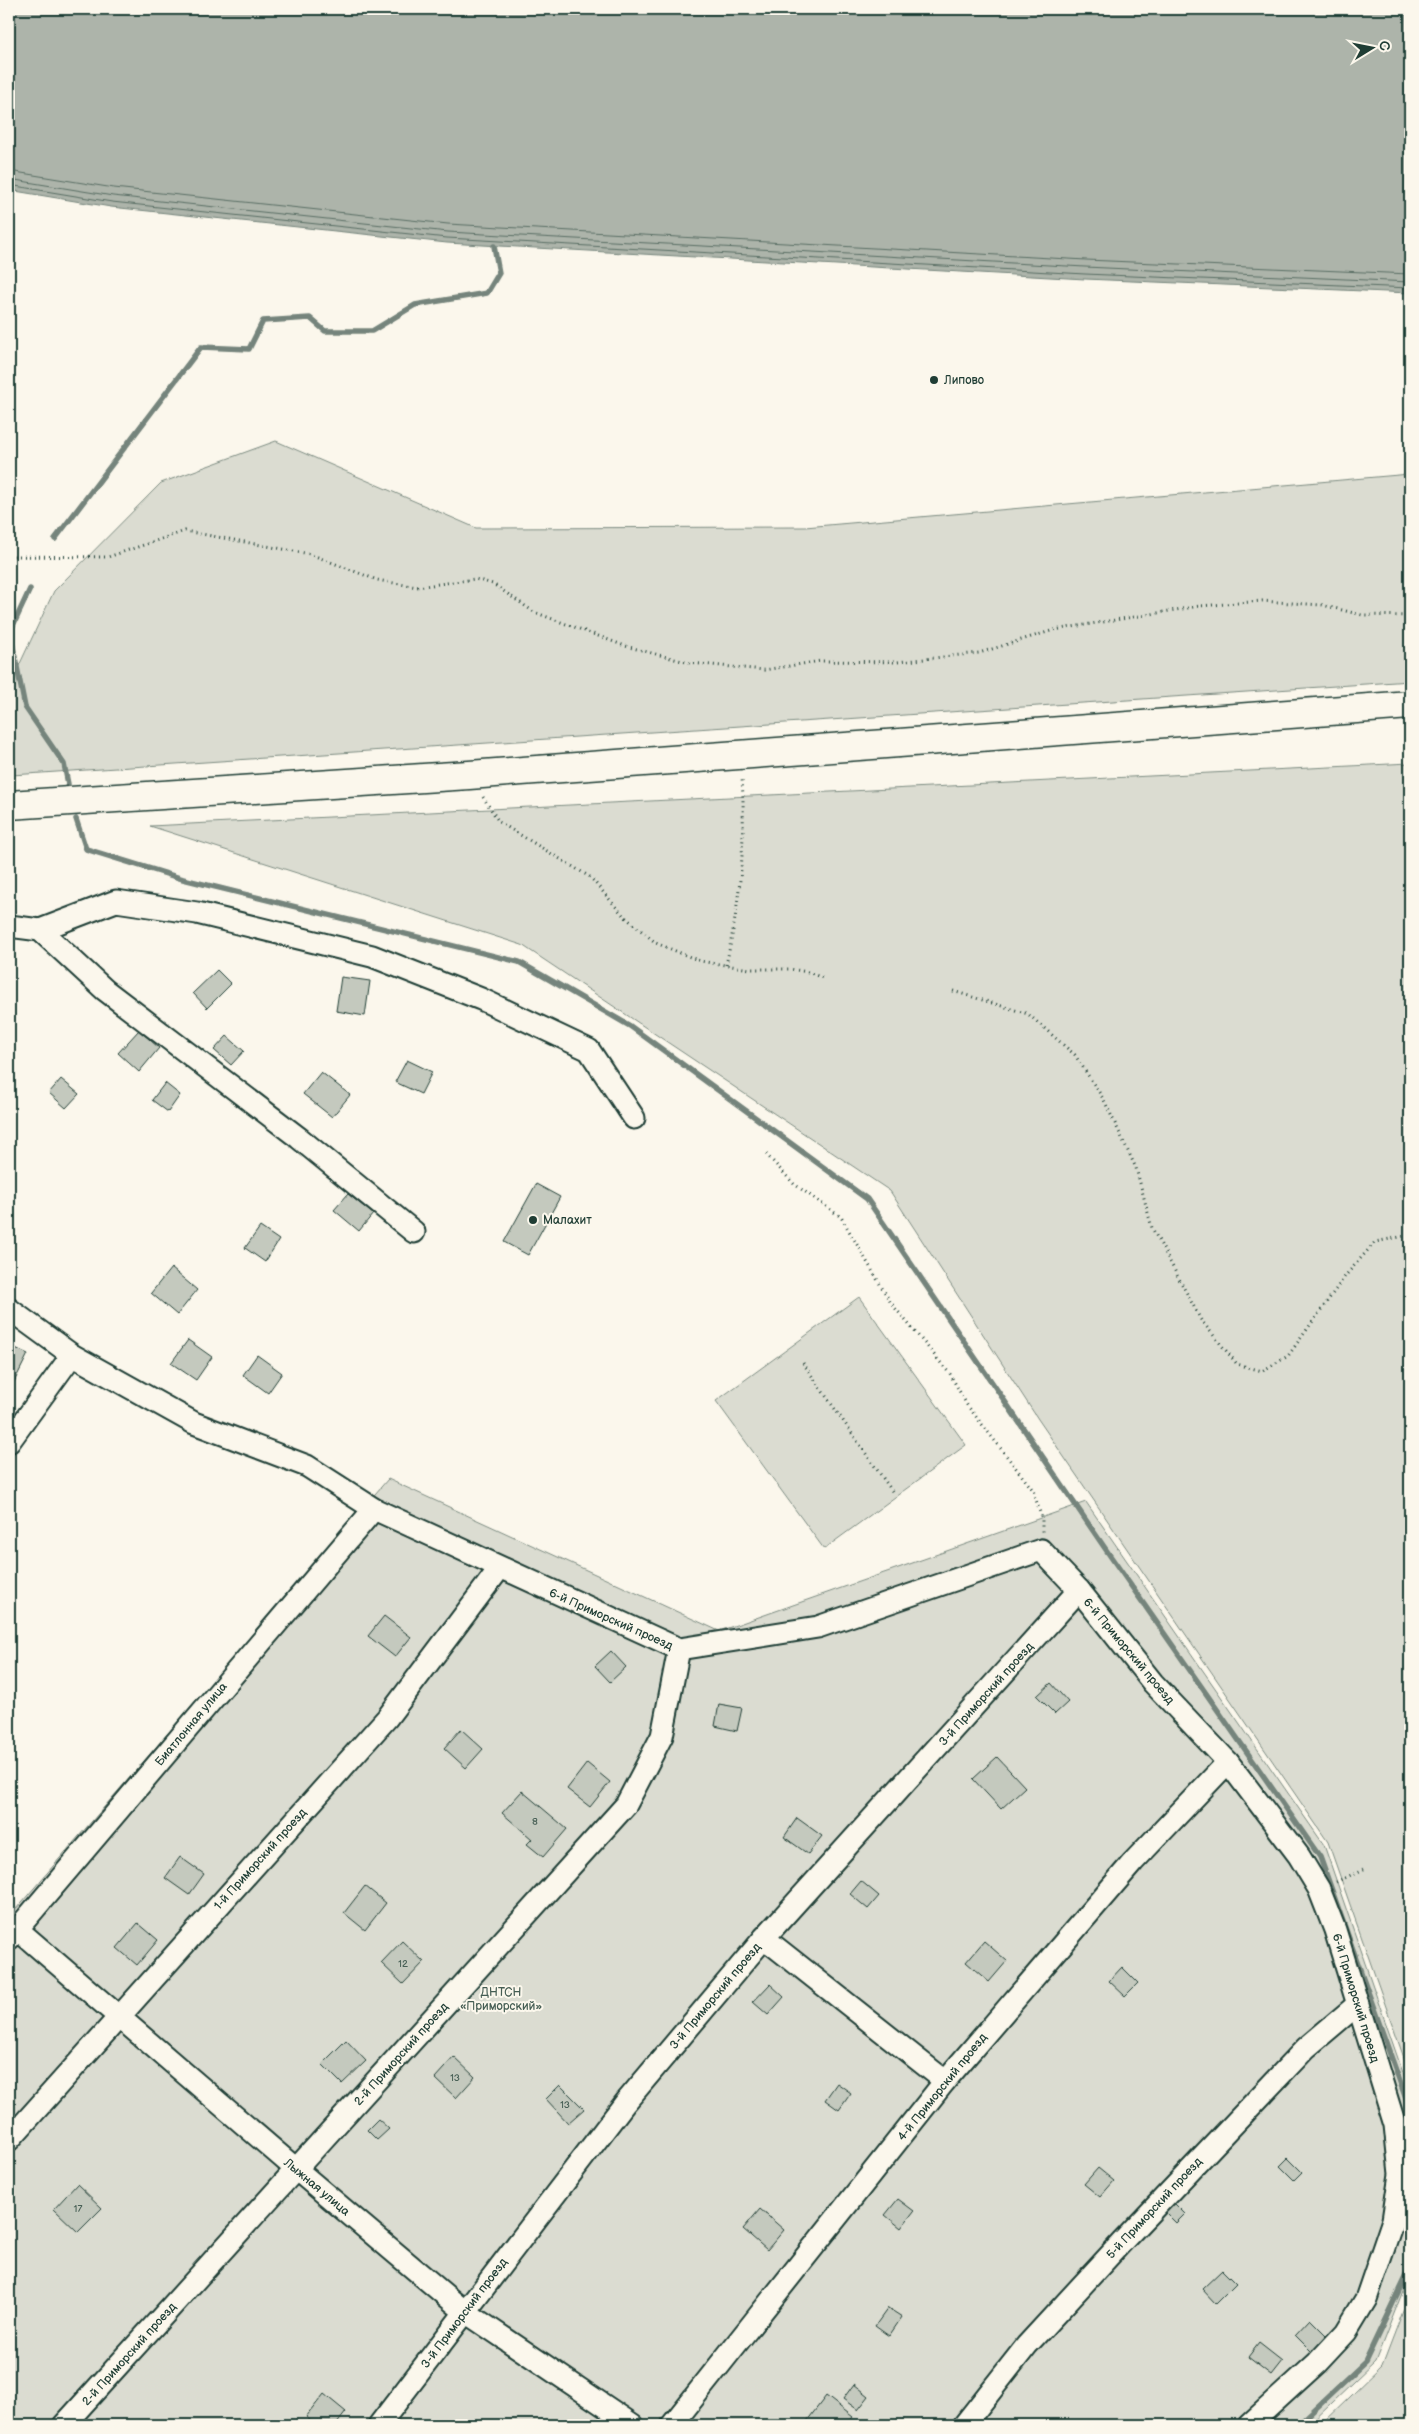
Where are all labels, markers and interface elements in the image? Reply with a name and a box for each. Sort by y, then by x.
north arrow [1346,22,1396,72]
text: С [1375,40,1394,52]
place label: Липово [943,373,984,388]
marker: Липово [928,374,940,386]
place label: Малахит [543,1213,592,1228]
marker: Малахит [527,1214,539,1226]
street label: 6-й Приморский проезд [547,1585,676,1654]
street label: 6-й Приморский проезд [1080,1595,1178,1708]
street label: 3-й Приморский проезд [936,1639,1037,1749]
street label: Биатлонная улица [152,1679,231,1769]
street label: 1-й Приморский проезд [211,1805,310,1913]
house number: 8 [532,1816,538,1828]
street label: 6-й Приморский проезд [1329,1932,1382,2065]
street label: 3-й Приморский проезд [667,1940,765,2052]
house number: 12 [398,1958,408,1970]
park label: ДНТСН «Приморский» [460,1985,542,2014]
street label: 2-й Приморский проезд [351,1999,452,2109]
street label: 4-й Приморский проезд [894,2030,991,2144]
house number: 13 [450,2072,460,2084]
house number: 13 [560,2099,570,2111]
street label: 5-й Приморский проезд [1103,2154,1206,2262]
street label: Лыжная улица [280,2155,353,2219]
house number: 17 [74,2203,82,2215]
street label: 3-й Приморский проезд [418,2255,511,2371]
street label: 2-й Приморский проезд [79,2299,180,2409]

